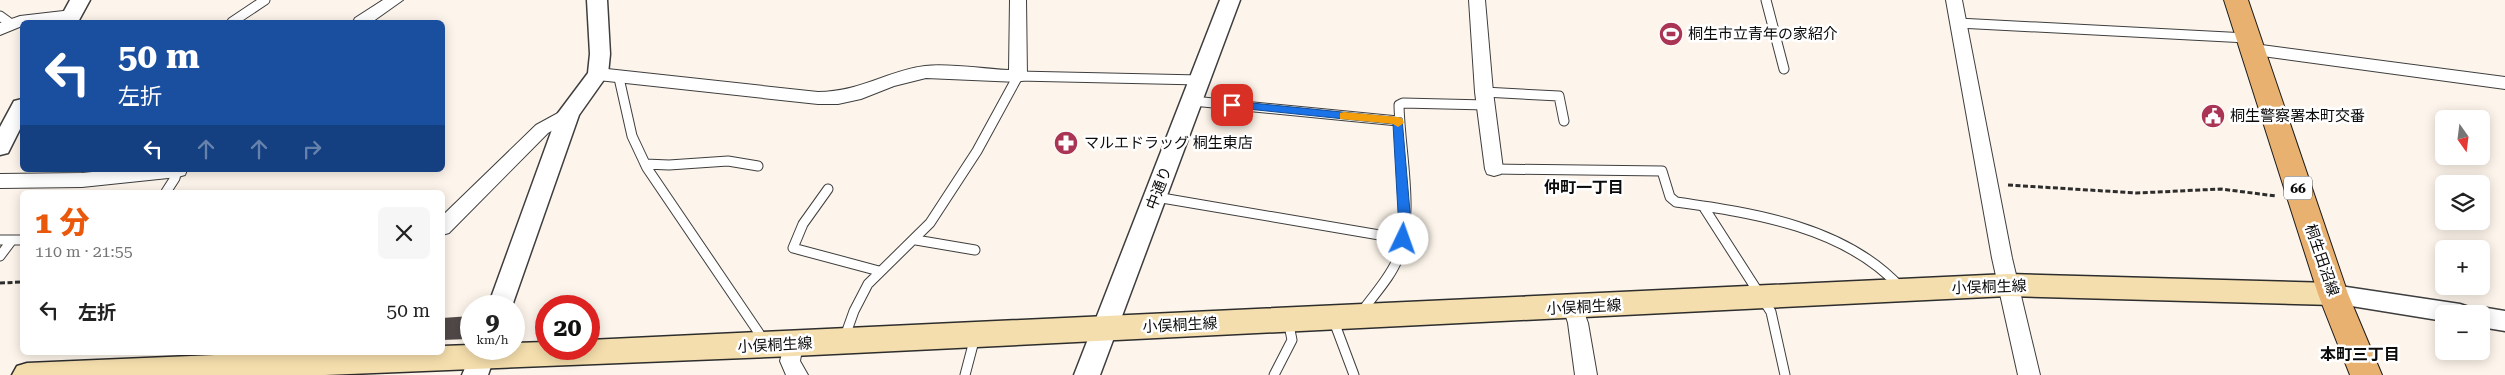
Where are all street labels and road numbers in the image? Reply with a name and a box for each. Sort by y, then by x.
street label: 中通り [1143,164,1175,212]
road number: 66 [2284,177,2312,200]
street label: 桐生田沼線 [2301,222,2343,298]
street label: 小俣桐生線 [1951,277,2027,297]
street label: 小俣桐生線 [1546,296,1622,318]
street label: 小俣桐生線 [1142,314,1218,336]
street label: 小俣桐生線 [737,334,813,356]

